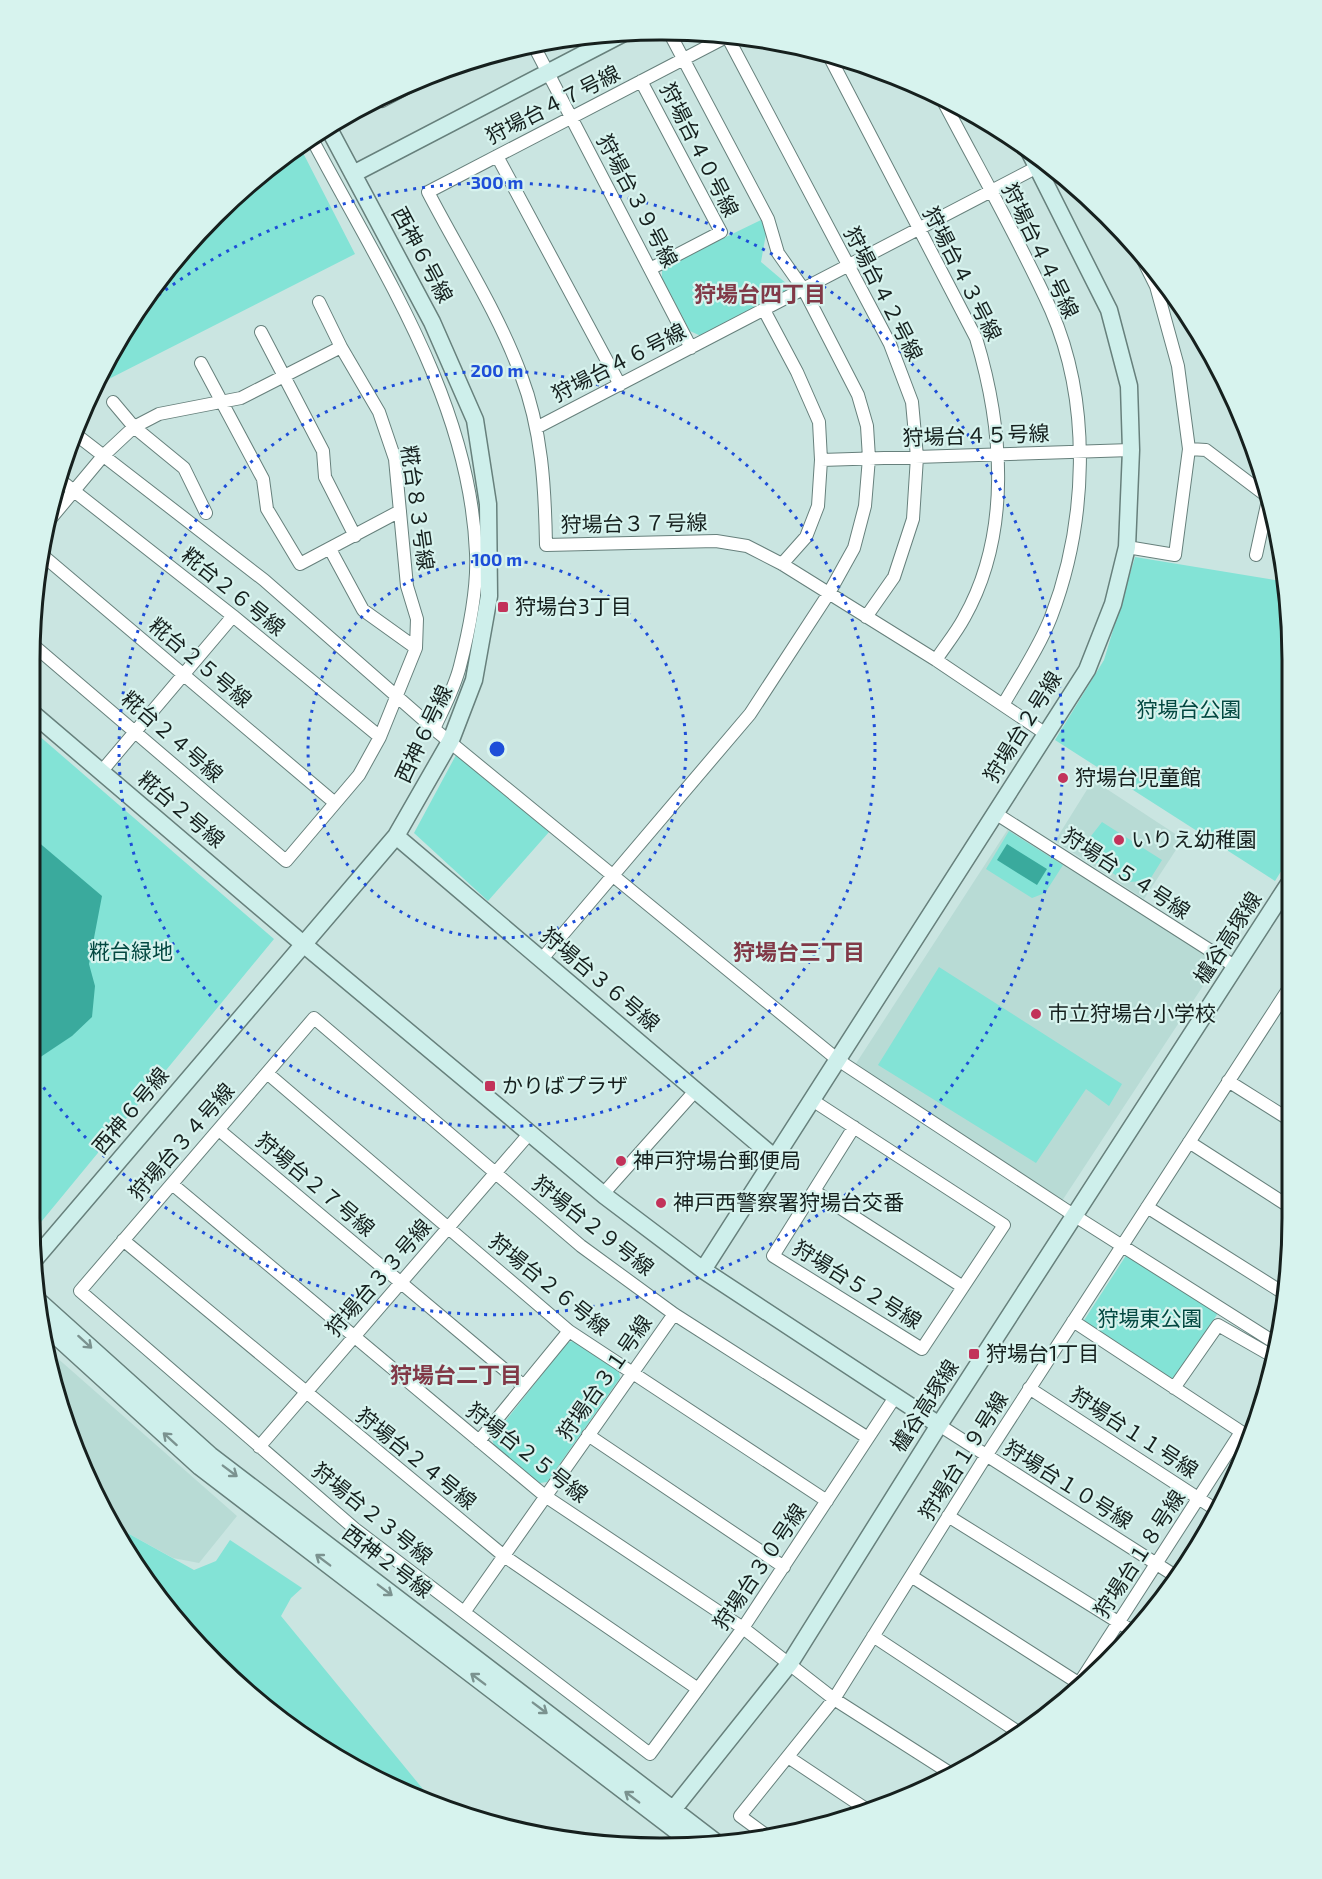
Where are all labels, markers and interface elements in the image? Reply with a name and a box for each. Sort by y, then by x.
street label: 狩場台４７号線 [481,59,623,148]
street label: 狩場台４０号線 [656,78,745,220]
street label: 狩場台３９号線 [593,130,684,271]
text: 300 m [471,171,523,193]
street label: 狩場台４４号線 [998,179,1085,322]
street label: 西神６号線 [388,202,459,307]
street label: 狩場台４３号線 [919,202,1008,344]
street label: 狩場台４２号線 [840,222,929,364]
district label: 狩場台四丁目 [694,280,826,306]
street label: 狩場台４６号線 [547,317,689,406]
text: 200 m [471,359,523,381]
street label: 狩場台４５号線 [902,419,1050,450]
street label: 糀台８３号線 [397,444,440,572]
street label: 狩場台３７号線 [560,509,708,536]
street label: 糀台２６号線 [177,541,291,640]
text: 100 m [472,548,522,570]
place label: 狩場台3丁目 [515,593,632,618]
marker: 狩場台3丁目 [496,600,510,614]
street label: 糀台２５号線 [145,612,257,712]
street label: 狩場台２号線 [978,666,1066,786]
street label: 西神６号線 [389,681,456,786]
street label: 糀台２４号線 [117,685,229,787]
park label: 狩場台公園 [1137,696,1242,721]
centre of rings [487,739,507,759]
place label: 狩場台児童館 [1075,764,1201,789]
street label: 糀台２号線 [134,766,230,852]
marker: 狩場台児童館 [1056,771,1070,785]
street label: 狩場台５４号線 [1058,822,1195,923]
place label: いりえ幼稚園 [1131,826,1257,851]
marker: いりえ幼稚園 [1112,833,1126,847]
street label: 櫨谷高塚線 [1188,886,1266,988]
street label: 狩場台３６号線 [537,922,665,1036]
park label: 糀台緑地 [89,938,173,963]
district label: 狩場台三丁目 [733,938,865,964]
place label: 市立狩場台小学校 [1048,1000,1216,1025]
marker: 市立狩場台小学校 [1029,1007,1043,1021]
street label: 西神６号線 [87,1062,173,1158]
place label: かりばプラザ [502,1072,628,1097]
street label: 狩場台３４号線 [123,1077,239,1205]
marker: かりばプラザ [483,1079,497,1093]
street label: 狩場台２７号線 [252,1127,380,1241]
place label: 神戸狩場台郵便局 [633,1147,801,1172]
marker: 神戸狩場台郵便局 [614,1154,628,1168]
street label: 狩場台２９号線 [528,1170,660,1280]
place label: 神戸西警察署狩場台交番 [673,1189,904,1214]
marker: 神戸西警察署狩場台交番 [654,1196,668,1210]
street label: 狩場台３３号線 [320,1213,436,1341]
street label: 狩場台２６号線 [485,1228,615,1340]
street label: 狩場台５２号線 [789,1234,927,1333]
park label: 狩場東公園 [1098,1305,1203,1330]
street label: 狩場台３１号線 [551,1310,656,1445]
one-way arrow [77,1335,92,1349]
place label: 狩場台1丁目 [986,1340,1099,1365]
marker: 狩場台1丁目 [967,1347,981,1361]
street label: 櫨谷高塚線 [885,1354,963,1456]
district label: 狩場台二丁目 [390,1361,522,1387]
street label: 狩場台１１号線 [1066,1381,1203,1482]
street label: 狩場台１９号線 [913,1386,1012,1524]
street label: 狩場台２５号線 [462,1397,594,1507]
street label: 狩場台２４号線 [352,1402,482,1514]
one-way arrow [163,1432,178,1446]
street label: 狩場台１０号線 [1000,1434,1138,1533]
street label: 狩場台２３号線 [308,1457,438,1569]
one-way arrow [222,1465,238,1477]
street label: 狩場台１８号線 [1088,1485,1189,1622]
street label: 狩場台３０号線 [707,1498,810,1634]
street label: 西神２号線 [338,1519,437,1602]
one-way arrow [315,1554,331,1567]
one-way arrow [377,1583,393,1596]
one-way arrow [470,1672,486,1685]
one-way arrow [532,1702,548,1714]
one-way arrow [625,1791,641,1804]

